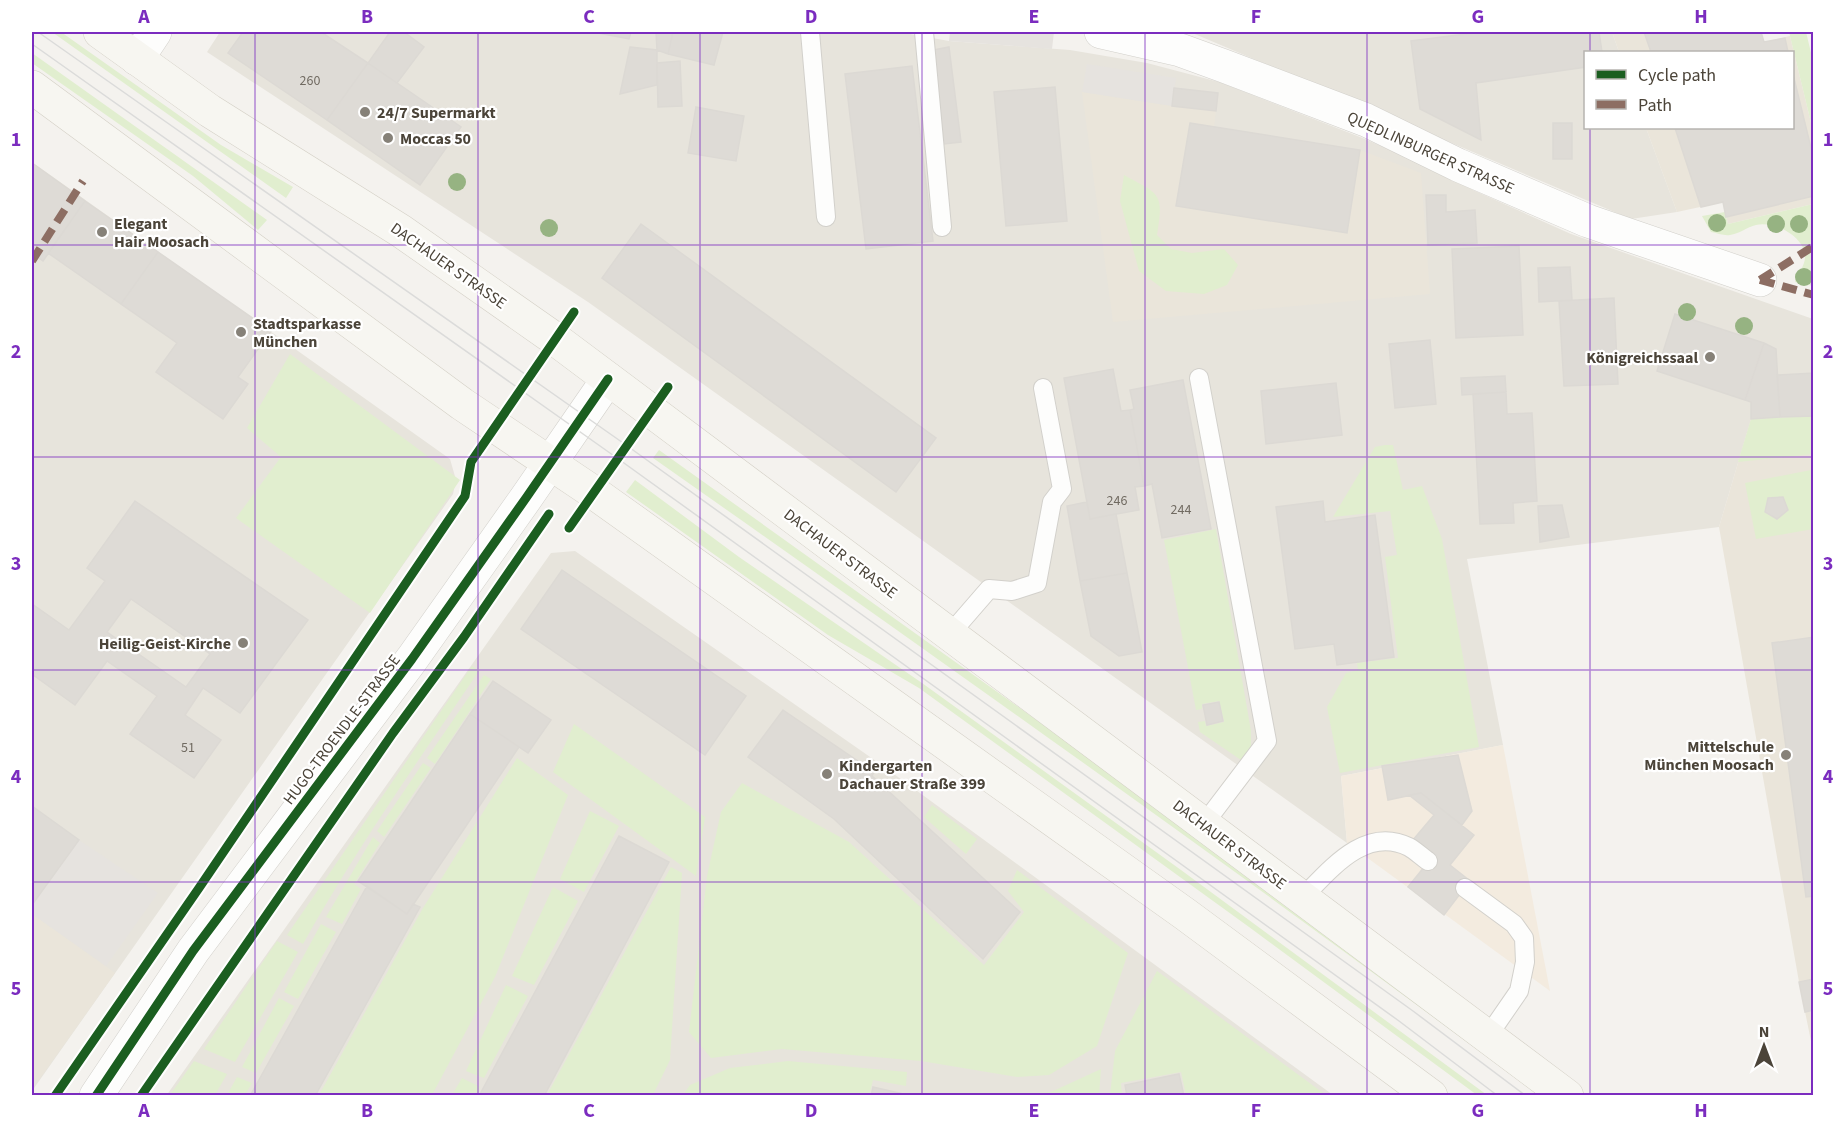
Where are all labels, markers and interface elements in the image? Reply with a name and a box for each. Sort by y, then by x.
text: A [137,3,150,31]
text: B [361,3,373,31]
text: C [583,3,595,31]
text: D [805,3,817,31]
text: E [1029,3,1039,31]
text: F [1251,3,1261,31]
text: G [1472,3,1484,31]
text: H [1694,3,1708,31]
legend [1584,51,1794,129]
text: Cycle path [1638,63,1716,88]
house number: 260 [300,71,320,91]
text: Path [1638,93,1672,118]
place label: 24/7 Supermarkt [377,102,496,124]
marker: 24/7 Supermarkt [358,105,372,119]
street label: QUEDLINBURGER STRASSE [1344,106,1518,200]
text: 1 [11,126,21,154]
text: 1 [1823,126,1833,154]
place label: Moccas 50 [400,128,471,150]
marker: Moccas 50 [381,131,395,145]
place label: Elegant Hair Moosach [114,213,209,253]
street label: DACHAUER STRASSE [386,217,511,314]
marker: Elegant Hair Moosach [95,225,109,239]
place label: Stadtsparkasse München [253,313,361,353]
marker: Stadtsparkasse München [234,325,248,339]
text: 2 [11,338,21,366]
text: 2 [1823,338,1833,366]
place label: Königreichssaal [1586,347,1698,369]
marker: Königreichssaal [1703,350,1717,364]
house number: 246 [1107,491,1127,511]
house number: 244 [1171,500,1191,520]
street label: DACHAUER STRASSE [779,504,902,604]
text: 3 [11,550,21,578]
text: 3 [1823,550,1833,578]
place label: Heilig-Geist-Kirche [99,633,231,655]
marker: Heilig-Geist-Kirche [236,636,250,650]
street label: HUGO-TROENDLE-STRASSE [278,650,406,809]
place label: Mittelschule München Moosach [1644,736,1774,776]
house number: 51 [181,738,195,758]
marker: Mittelschule München Moosach [1779,748,1793,762]
place label: Kindergarten Dachauer Straße 399 [839,755,985,795]
text: 4 [11,763,22,791]
text: 4 [1823,763,1834,791]
marker: Kindergarten Dachauer Straße 399 [820,767,834,781]
street label: DACHAUER STRASSE [1168,795,1291,895]
text: 5 [11,975,21,1003]
text: 5 [1823,975,1833,1003]
north arrow [1734,1016,1794,1076]
text: N [1759,1021,1769,1043]
text: A [137,1097,150,1125]
text: B [361,1097,373,1125]
text: C [583,1097,595,1125]
text: D [805,1097,817,1125]
text: E [1029,1097,1039,1125]
text: F [1251,1097,1261,1125]
text: G [1472,1097,1484,1125]
text: H [1694,1097,1708,1125]

